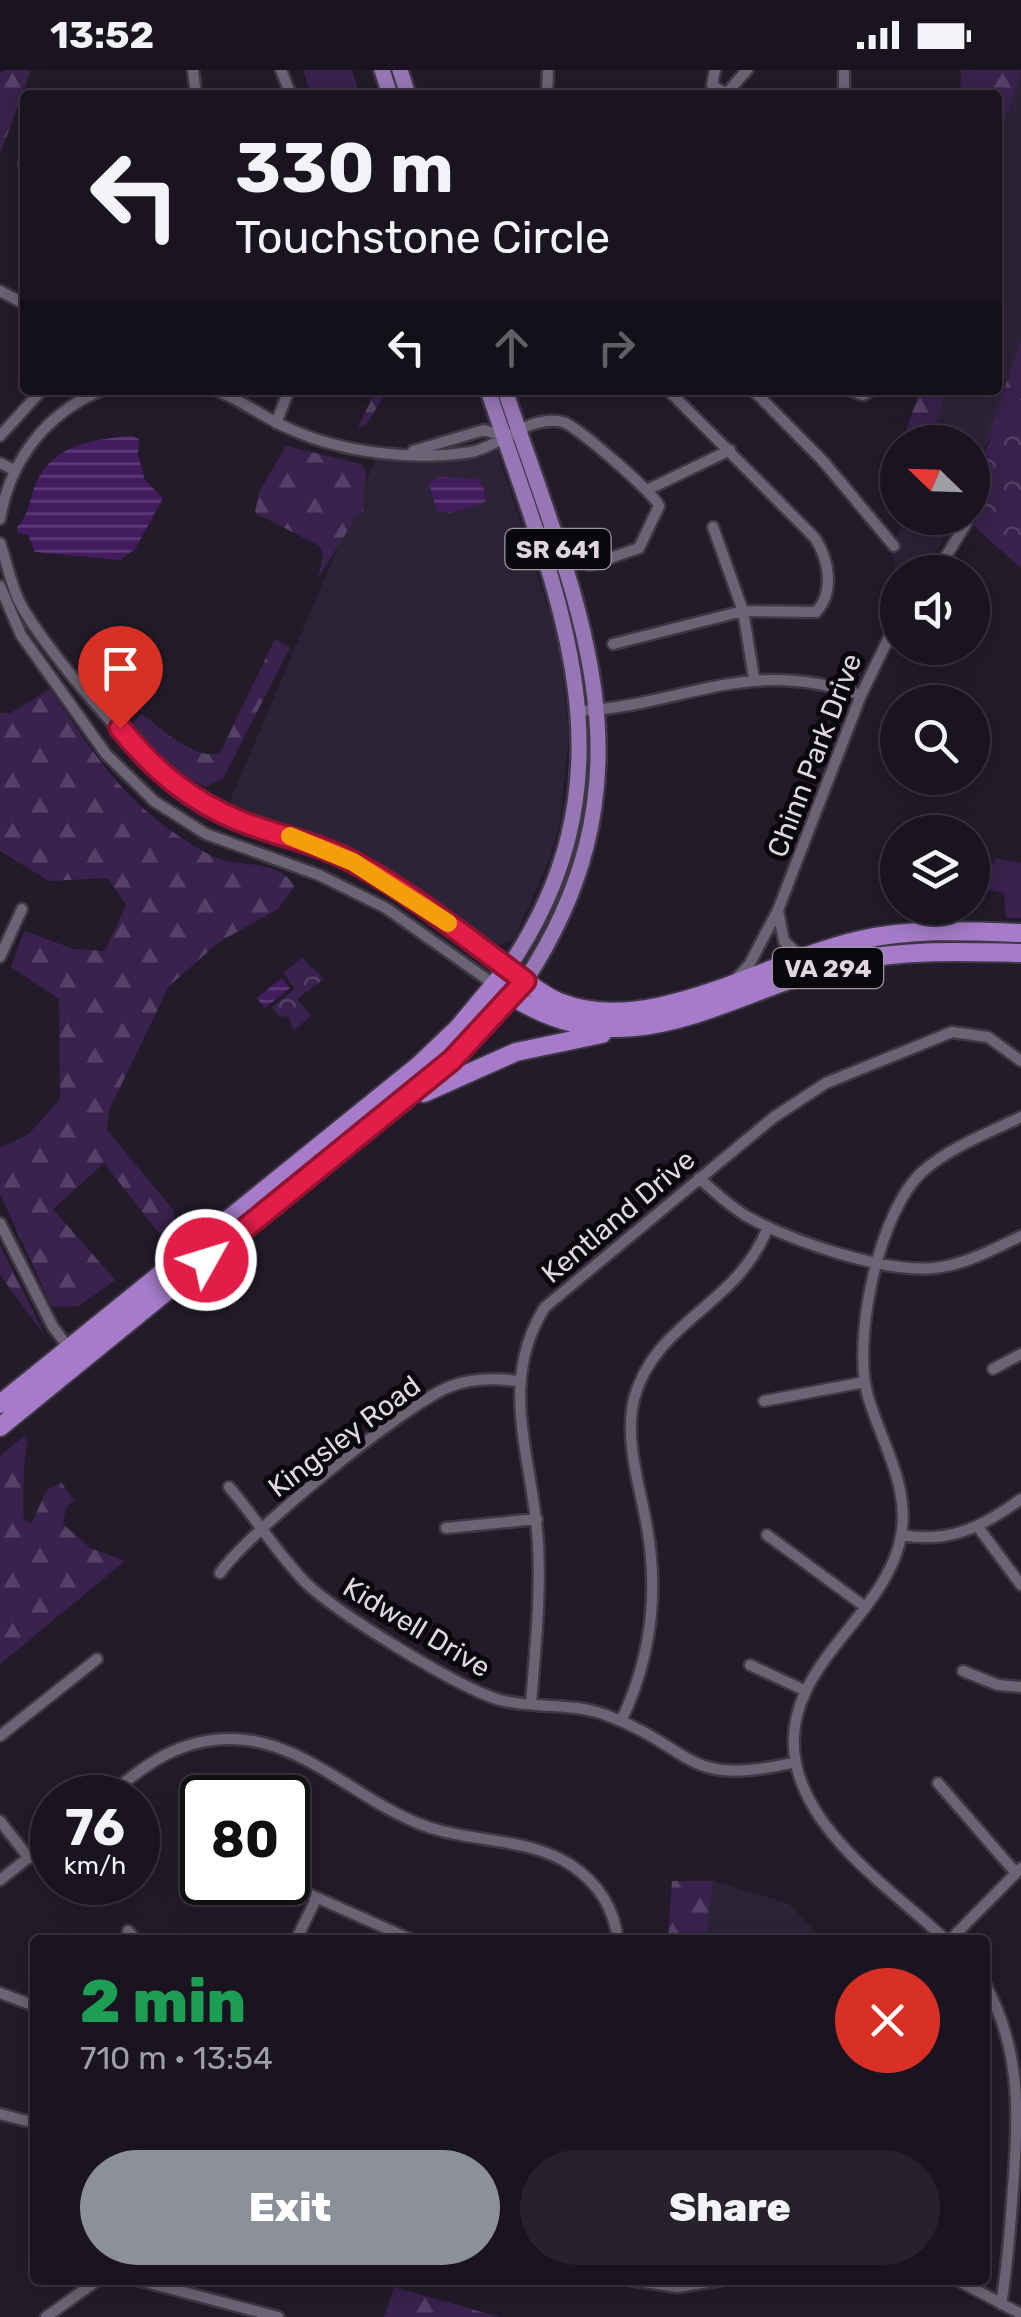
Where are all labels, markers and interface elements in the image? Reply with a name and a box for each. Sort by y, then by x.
text: 13:52 [50,12,154,58]
text: 330 m [235,127,454,210]
icon: left [70,130,200,260]
text: Touchstone Circle [235,211,610,264]
icon: left [379,320,434,375]
icon: ahead [484,320,539,375]
icon: right [589,320,644,375]
north arrow [880,425,990,535]
map controls [880,425,990,925]
road number: SR 641 [506,529,610,569]
button: sound [880,555,990,665]
pin [78,626,163,729]
icon: arrive [93,641,148,696]
street label: Chinn Park Drive [760,649,868,862]
button: search [880,685,990,795]
button: layers [880,815,990,925]
road number: VA 294 [773,948,883,988]
street label: Kentland Drive [535,1143,702,1290]
position arrow [154,1208,258,1312]
street label: Kingsley Road [262,1369,427,1504]
street label: Kidwell Drive [337,1571,496,1684]
speed limit sign: 80 [180,1775,310,1905]
text: 76 [65,1798,125,1858]
text: km/h [64,1851,126,1880]
text: 2 min [80,1966,246,2037]
button: close [835,1968,940,2073]
text: 710 m · 13:54 [80,2039,273,2077]
button: Exit [80,2150,500,2265]
button: Share [520,2150,940,2265]

